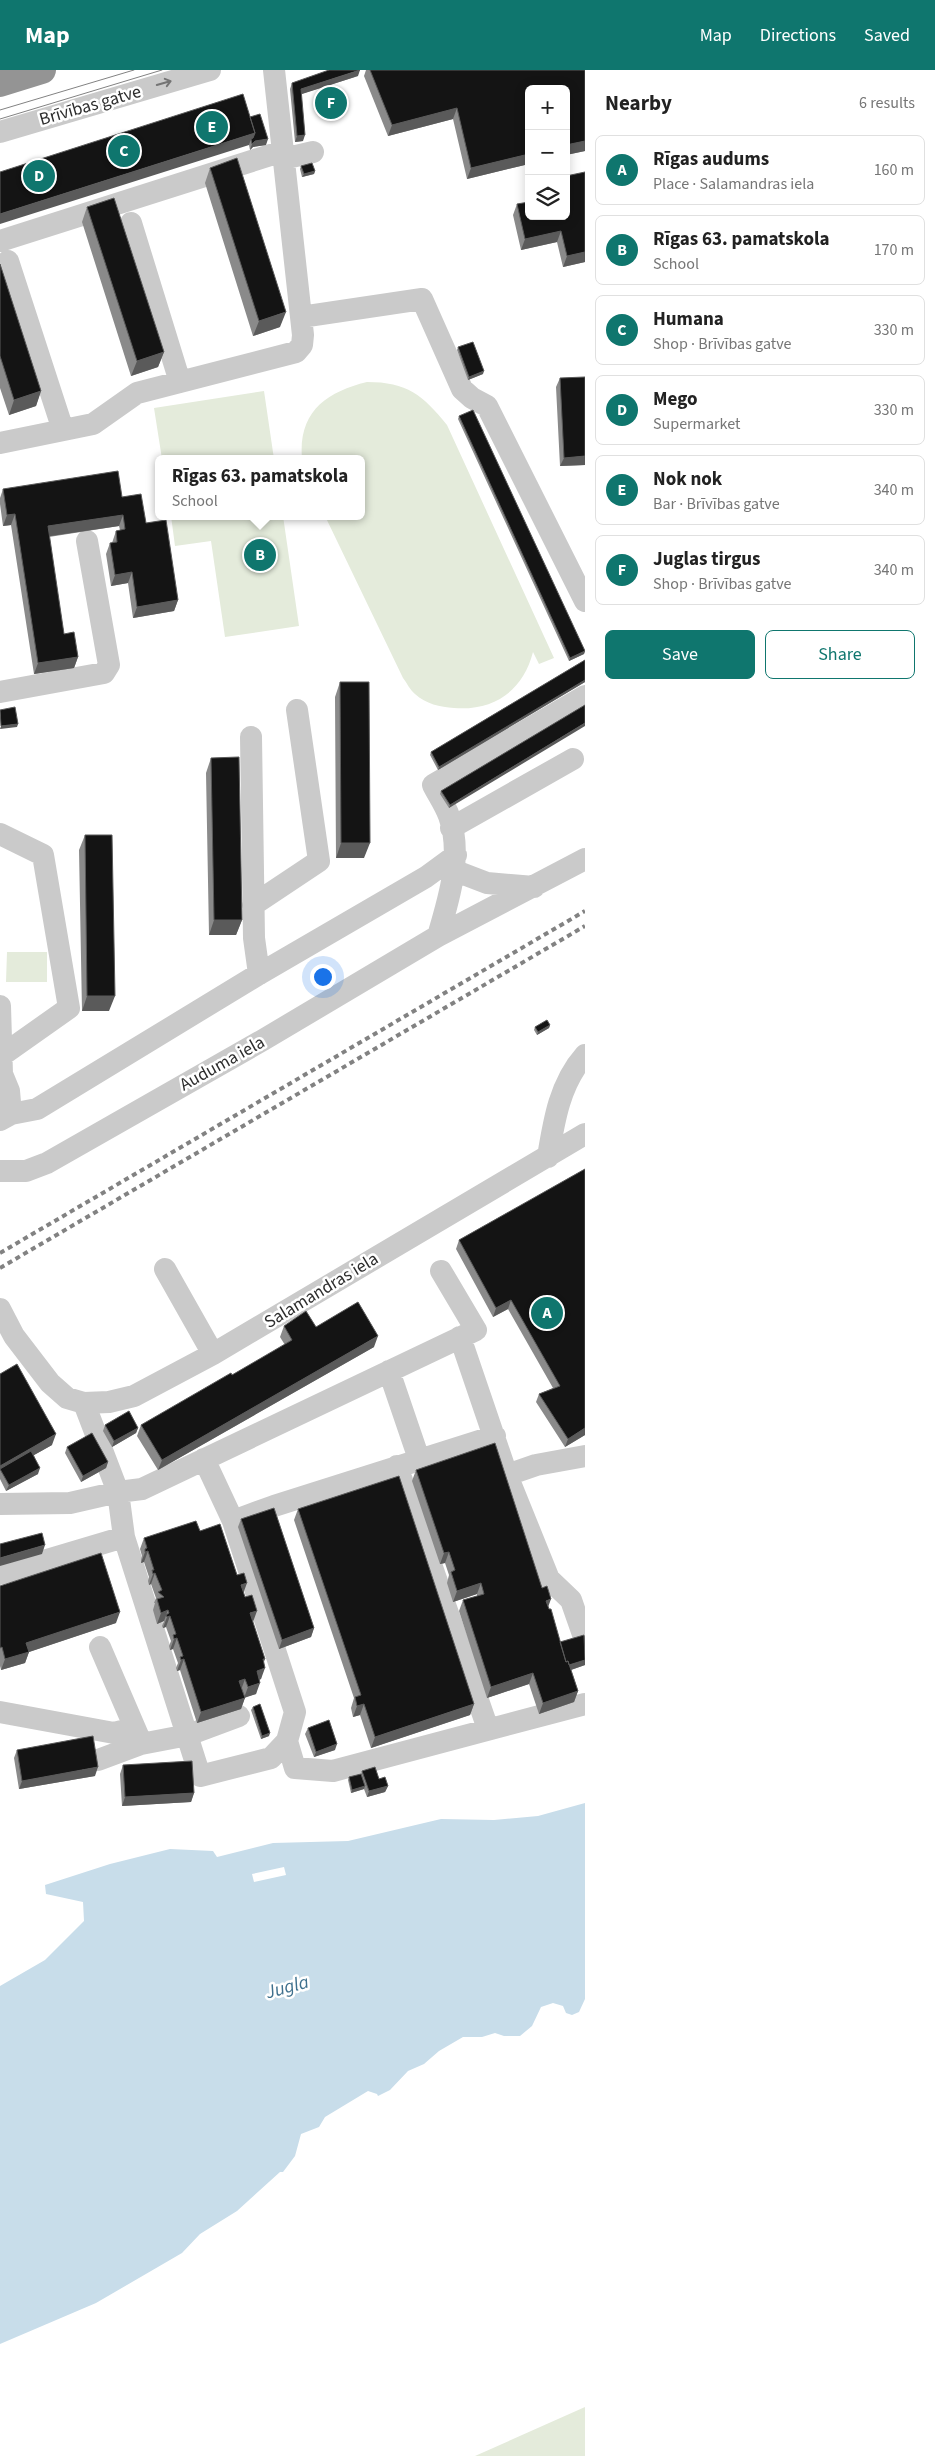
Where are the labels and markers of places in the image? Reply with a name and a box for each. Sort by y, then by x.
pin: F [315,84,347,122]
pin: E [196,108,228,146]
pin: C [108,132,140,170]
pin: D [23,157,55,195]
pin: B [244,536,276,574]
pin: A [531,1294,563,1332]

